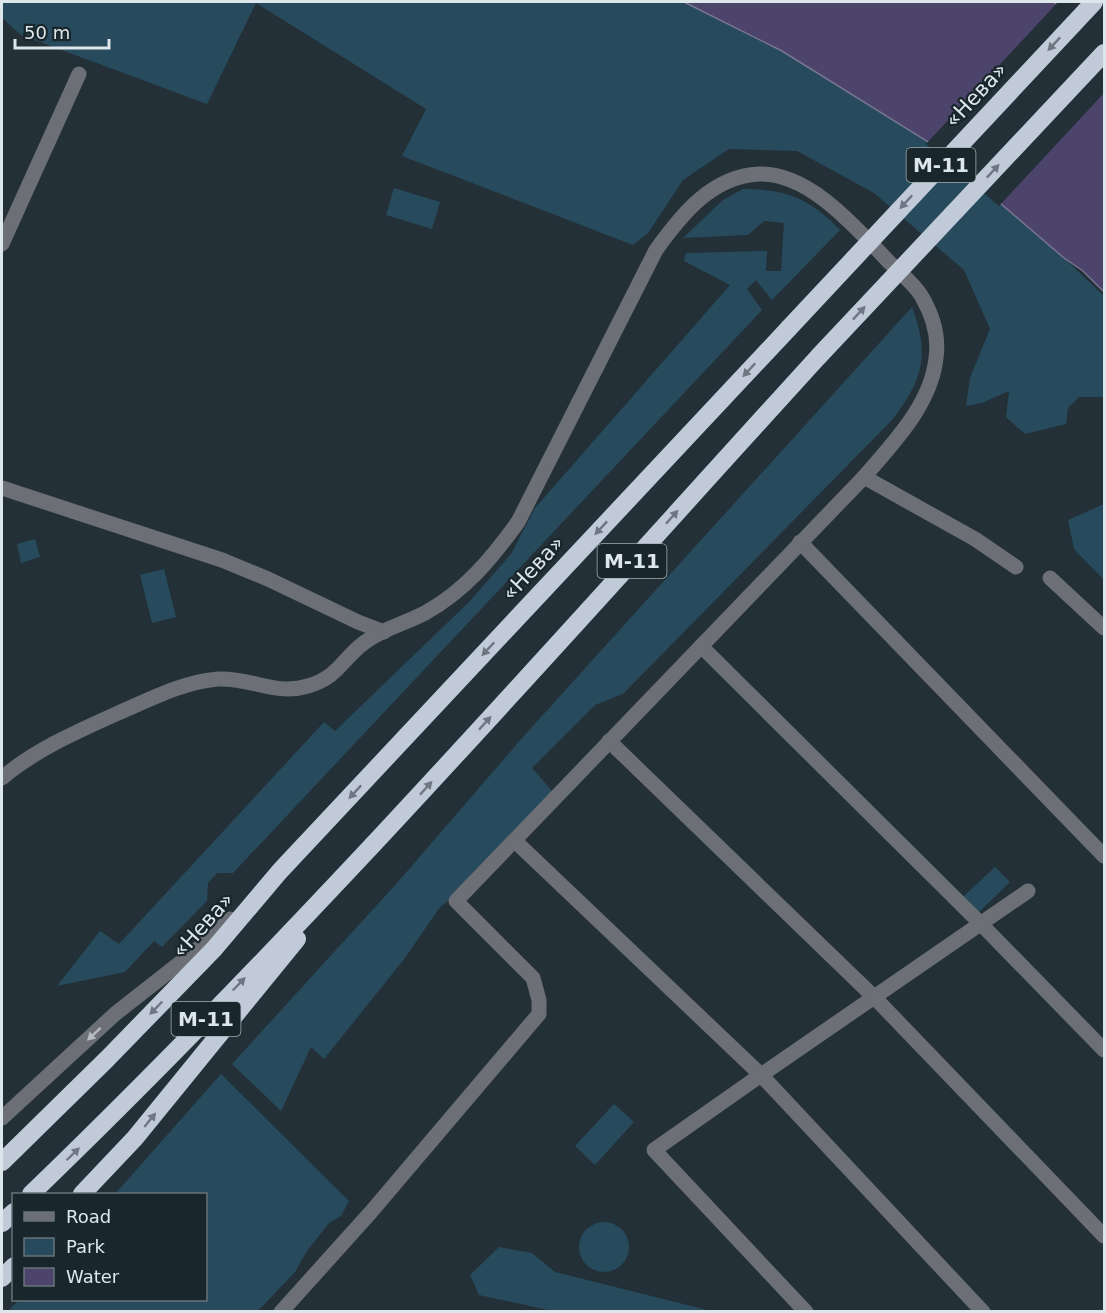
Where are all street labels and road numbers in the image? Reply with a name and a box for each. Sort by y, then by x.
street label: «Нева» [940,58,1012,132]
road number: М-11 [906,148,976,182]
street label: «Нева» [497,531,569,605]
road number: М-11 [598,544,666,578]
street label: «Нева» [167,887,239,963]
road number: М-11 [172,1002,240,1036]

